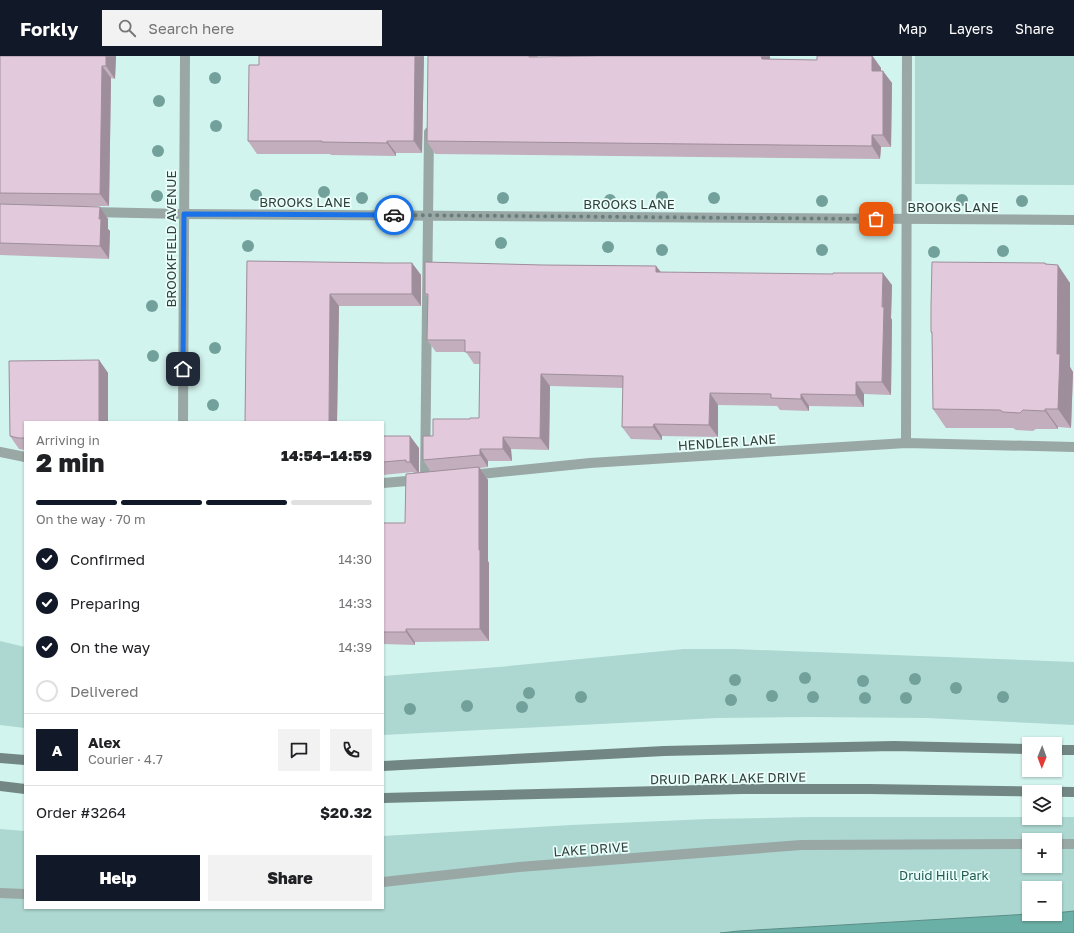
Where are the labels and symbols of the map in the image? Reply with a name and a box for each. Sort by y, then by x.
street label: BROOKFIELD AVENUE [163,171,179,307]
street label: BROOKS LANE [259,194,351,210]
courier [374,195,414,235]
street label: BROOKS LANE [583,196,675,212]
street label: BROOKS LANE [907,199,999,215]
pin [859,202,893,236]
pin [166,352,200,386]
street label: HENDLER LANE [677,431,777,453]
north arrow [1022,737,1062,777]
street label: DRUID PARK LAKE DRIVE [650,769,806,787]
street label: LAKE DRIVE [553,838,629,860]
park label: Druid Hill Park [899,867,990,883]

